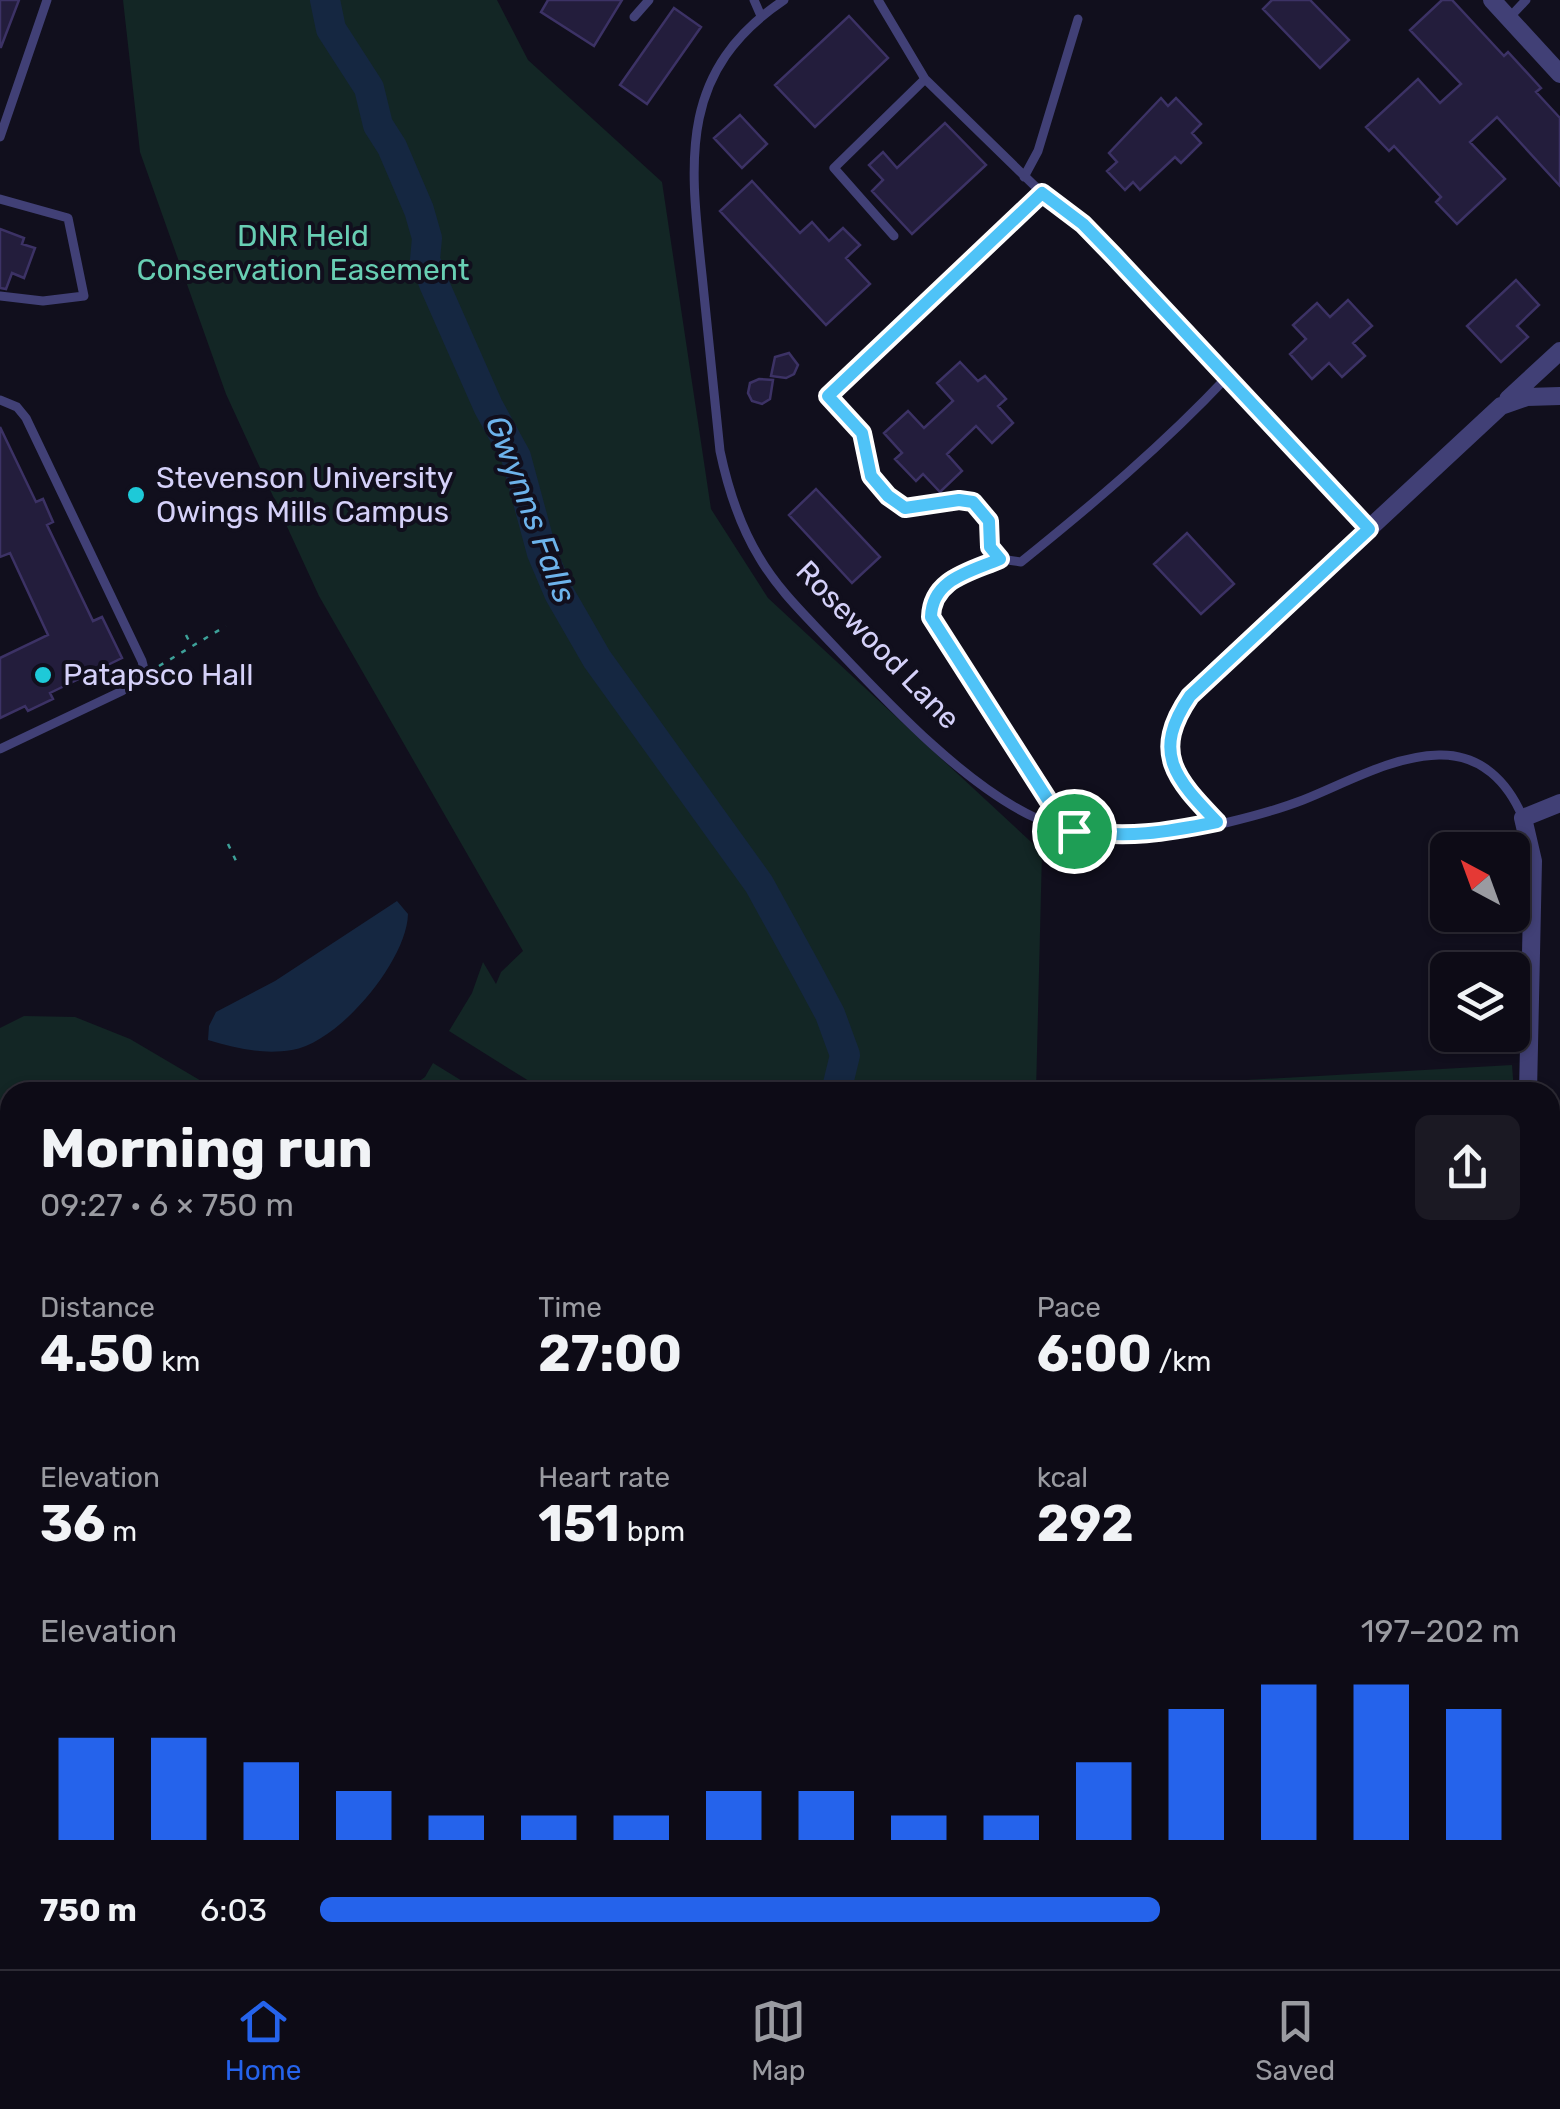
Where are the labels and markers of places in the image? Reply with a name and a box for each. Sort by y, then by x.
place label: Stevenson University Owings Mills Campus [156,460,453,530]
marker: Stevenson University Owings Mills Campus [125,484,147,506]
place label: Patapsco Hall [63,657,254,693]
marker: Patapsco Hall [32,664,54,686]
pin [1032,789,1117,874]

